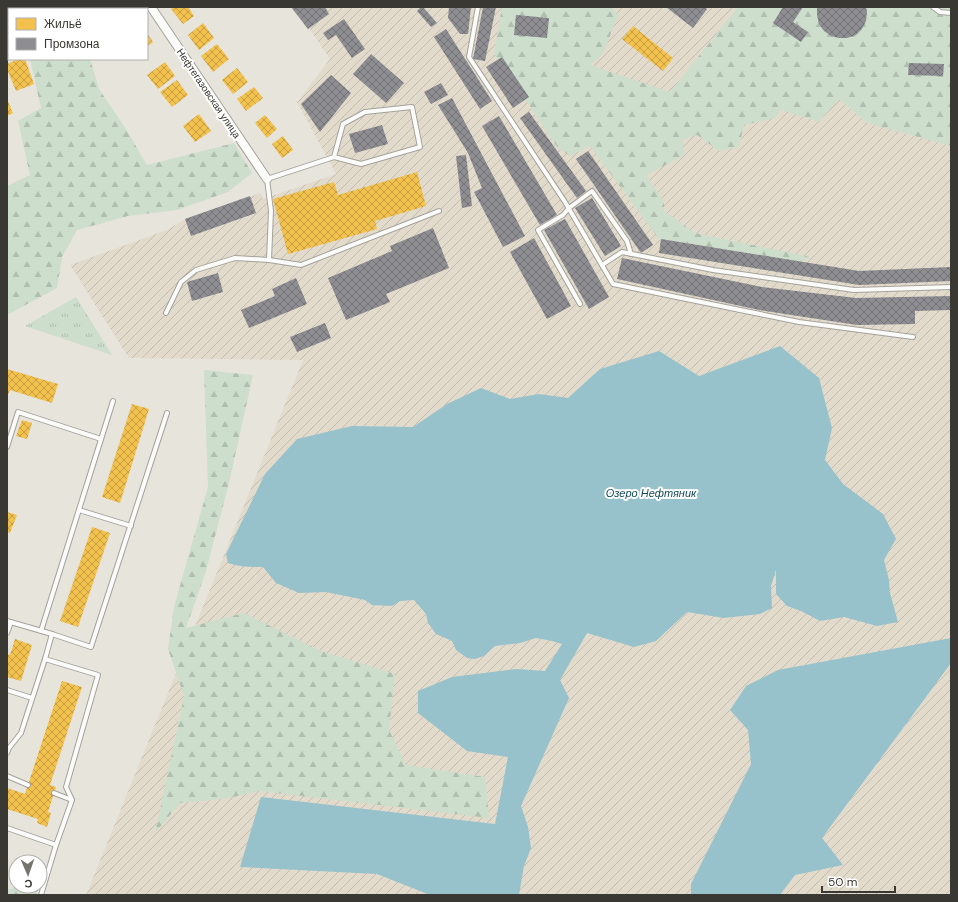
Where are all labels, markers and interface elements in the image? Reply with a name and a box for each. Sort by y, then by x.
legend [8,8,148,60]
text: Жильё [44,16,82,32]
text: Промзона [44,36,100,52]
street label: Нефтегазовская улица [174,46,244,141]
water label: Озеро Нефтяник [606,486,697,500]
north arrow [8,854,48,894]
scale bar [822,868,895,894]
text: 50 m [828,874,857,890]
text: С [24,877,33,891]

